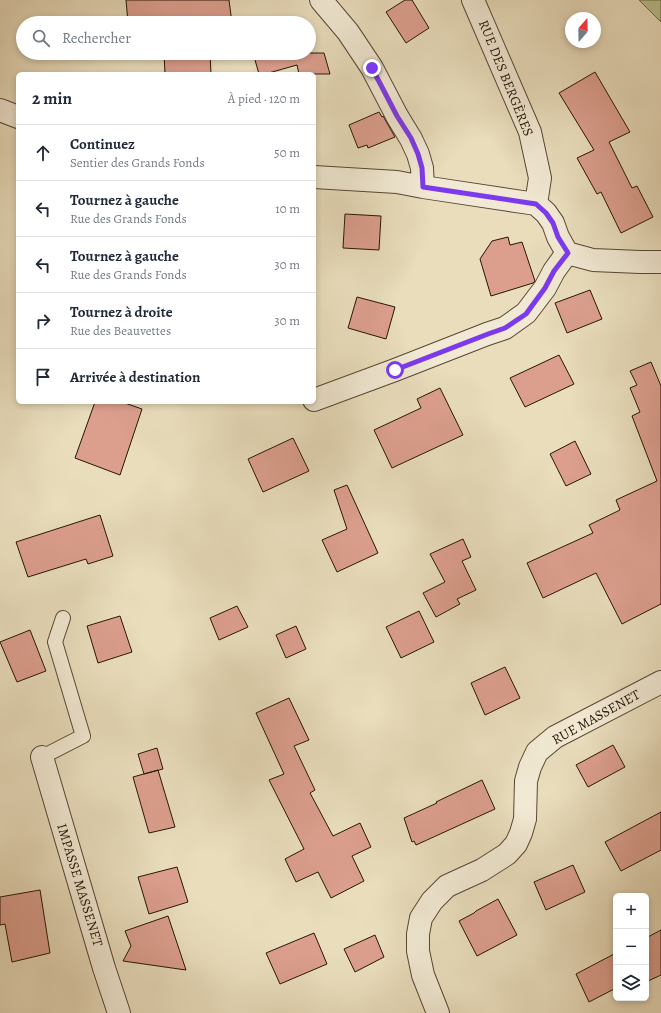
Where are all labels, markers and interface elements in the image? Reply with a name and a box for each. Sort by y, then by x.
north arrow [565,12,601,48]
search box [16,16,316,60]
street label: RUE DES BERGÈRES [474,17,538,139]
icon: search [30,27,52,49]
text: Rechercher [62,28,131,48]
route end [363,59,381,77]
text: 2 min [32,87,72,110]
text: À pied · 120 m [228,90,300,107]
text: Continuez [70,134,135,154]
icon: ahead [32,142,54,164]
text: 50 m [274,144,300,161]
text: Sentier des Grands Fonds [70,154,205,171]
text: Tournez à gauche [70,190,179,210]
icon: left [32,198,54,220]
text: 10 m [275,200,300,217]
text: Rue des Grands Fonds [70,210,187,227]
text: Tournez à gauche [70,246,179,266]
icon: left [32,254,54,276]
text: 30 m [274,256,300,273]
text: Rue des Grands Fonds [70,266,187,283]
text: Tournez à droite [70,302,173,322]
icon: right [32,310,54,332]
text: 30 m [274,312,300,329]
text: Rue des Beauvettes [70,322,171,339]
route start [386,361,404,379]
icon: arrive [32,366,54,388]
text: Arrivée à destination [70,367,201,387]
street label: RUE MASSENET [549,685,644,749]
street label: IMPASSE MASSENET [52,821,108,949]
map controls [613,893,649,1001]
button: + [613,893,649,929]
button: − [613,929,649,965]
button: layers [613,965,649,1001]

